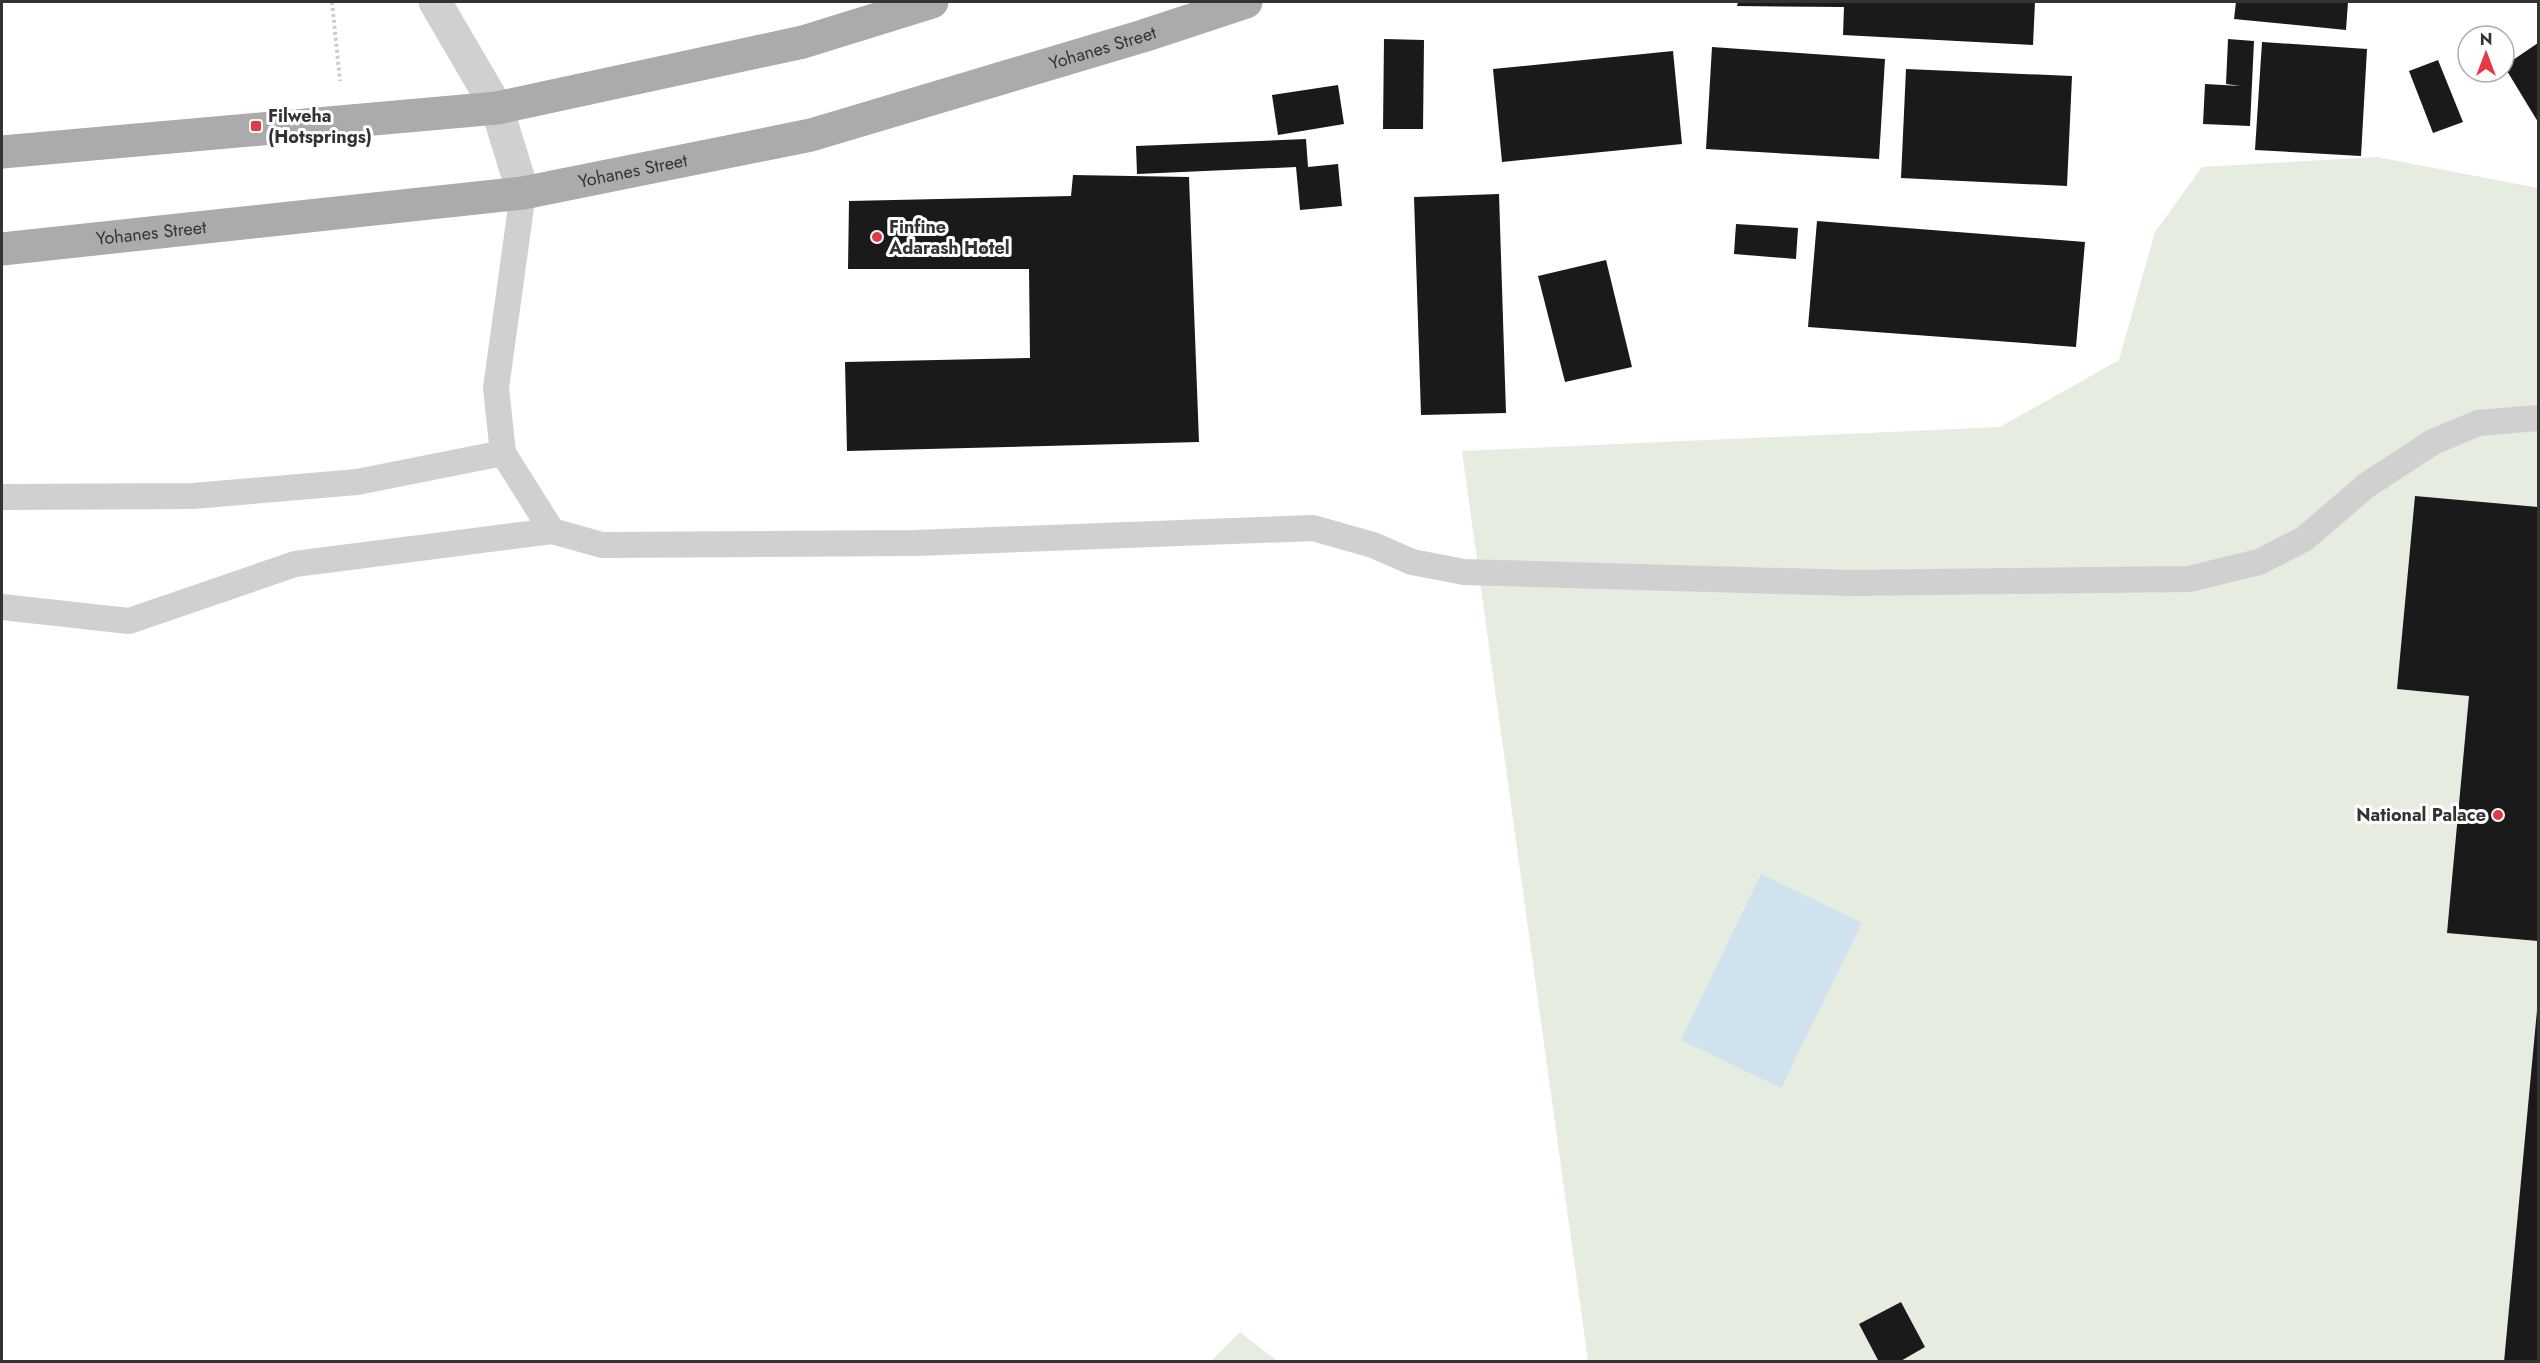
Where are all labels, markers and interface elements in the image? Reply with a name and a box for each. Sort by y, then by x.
street label: Yohanes Street [1046,19,1160,76]
north arrow [2456,24,2516,84]
text: N [2480,28,2492,51]
place label: Filweha (Hotsprings) [268,103,372,150]
marker: Filweha (Hotsprings) [249,119,263,133]
street label: Yohanes Street [576,147,690,195]
street label: Yohanes Street [95,214,208,252]
place label: Finfine Adarash Hotel [888,214,1010,261]
marker: Finfine Adarash Hotel [870,230,884,244]
place label: National Palace [2356,802,2486,828]
marker: National Palace [2491,808,2505,822]

